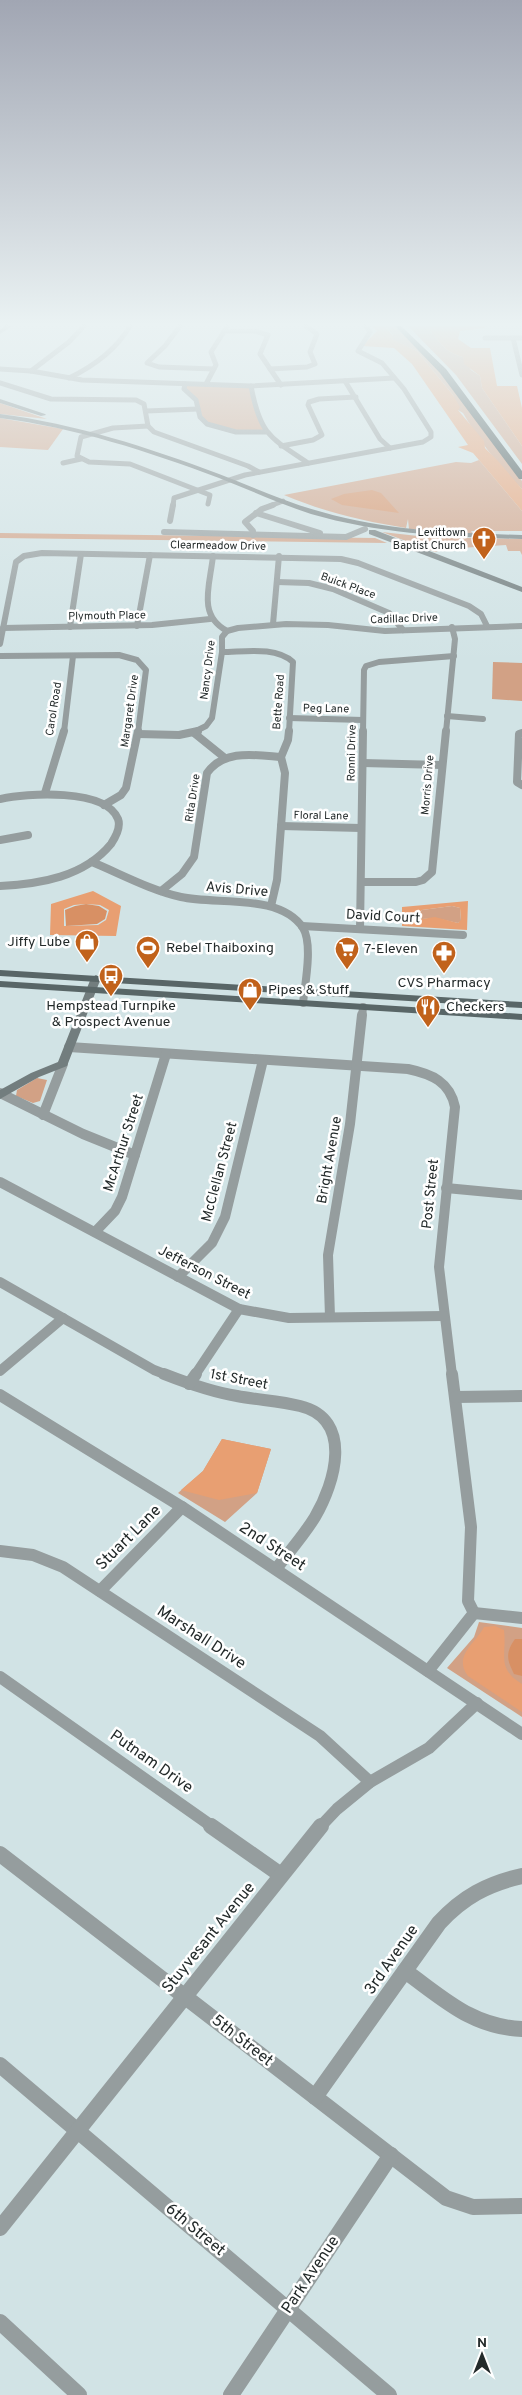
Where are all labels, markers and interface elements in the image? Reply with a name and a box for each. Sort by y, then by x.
place label: Levittown Baptist Church [393,526,466,553]
church icon: Levittown Baptist Church [471,526,497,560]
street label: Clearmeadow Drive [170,538,266,554]
street label: Buick Place [319,570,377,602]
street label: Plymouth Place [68,608,146,624]
street label: Cadillac Drive [370,611,438,627]
street label: Nancy Drive [197,639,219,701]
street label: Margaret Drive [118,674,142,748]
street label: Bette Road [270,674,288,730]
street label: Carol Road [43,681,65,737]
street label: Peg Lane [303,702,349,716]
street label: Ronni Drive [345,724,359,782]
street label: Morris Drive [418,754,438,815]
street label: Rita Drive [182,773,204,823]
street label: Floral Lane [293,809,349,823]
street label: Avis Drive [205,879,269,901]
street label: David Court [345,907,421,927]
shop icon: Jiffy Lube [74,929,100,963]
place label: Jiffy Lube [7,934,70,951]
sports icon: Rebel Thaiboxing [135,935,161,969]
supermarket icon: 7-Eleven [334,936,360,970]
place label: Rebel Thaiboxing [166,940,274,957]
pharmacy icon: CVS Pharmacy [431,940,457,974]
place label: 7-Eleven [364,941,418,958]
bus stop icon: Hempstead Turnpike & Prospect Avenue [98,963,124,997]
place label: CVS Pharmacy [397,975,491,992]
shop icon: Pipes & Stuff [237,977,263,1011]
place label: Pipes & Stuff [268,982,350,999]
restaurant icon: Checkers [415,994,441,1028]
place label: Hempstead Turnpike & Prospect Avenue [46,998,176,1031]
place label: Checkers [446,999,505,1016]
street label: McArthur Street [100,1092,148,1194]
street label: Bright Avenue [314,1115,346,1205]
street label: McClellan Street [198,1120,242,1224]
street label: Post Street [419,1158,443,1230]
street label: Jefferson Street [155,1242,253,1304]
street label: 1st Street [209,1366,269,1394]
street label: Stuart Lane [92,1501,166,1575]
street label: 2nd Street [235,1518,309,1576]
street label: Marshall Drive [153,1602,249,1674]
street label: Putnam Drive [105,1726,197,1798]
street label: Stuyvesant Avenue [158,1878,260,1998]
street label: 3rd Avenue [361,1921,423,1999]
street label: 5th Street [207,2011,277,2071]
street label: 6th Street [161,2199,229,2261]
street label: Park Avenue [278,2232,344,2318]
north arrow [457,2330,507,2380]
text: N [477,2335,487,2352]

